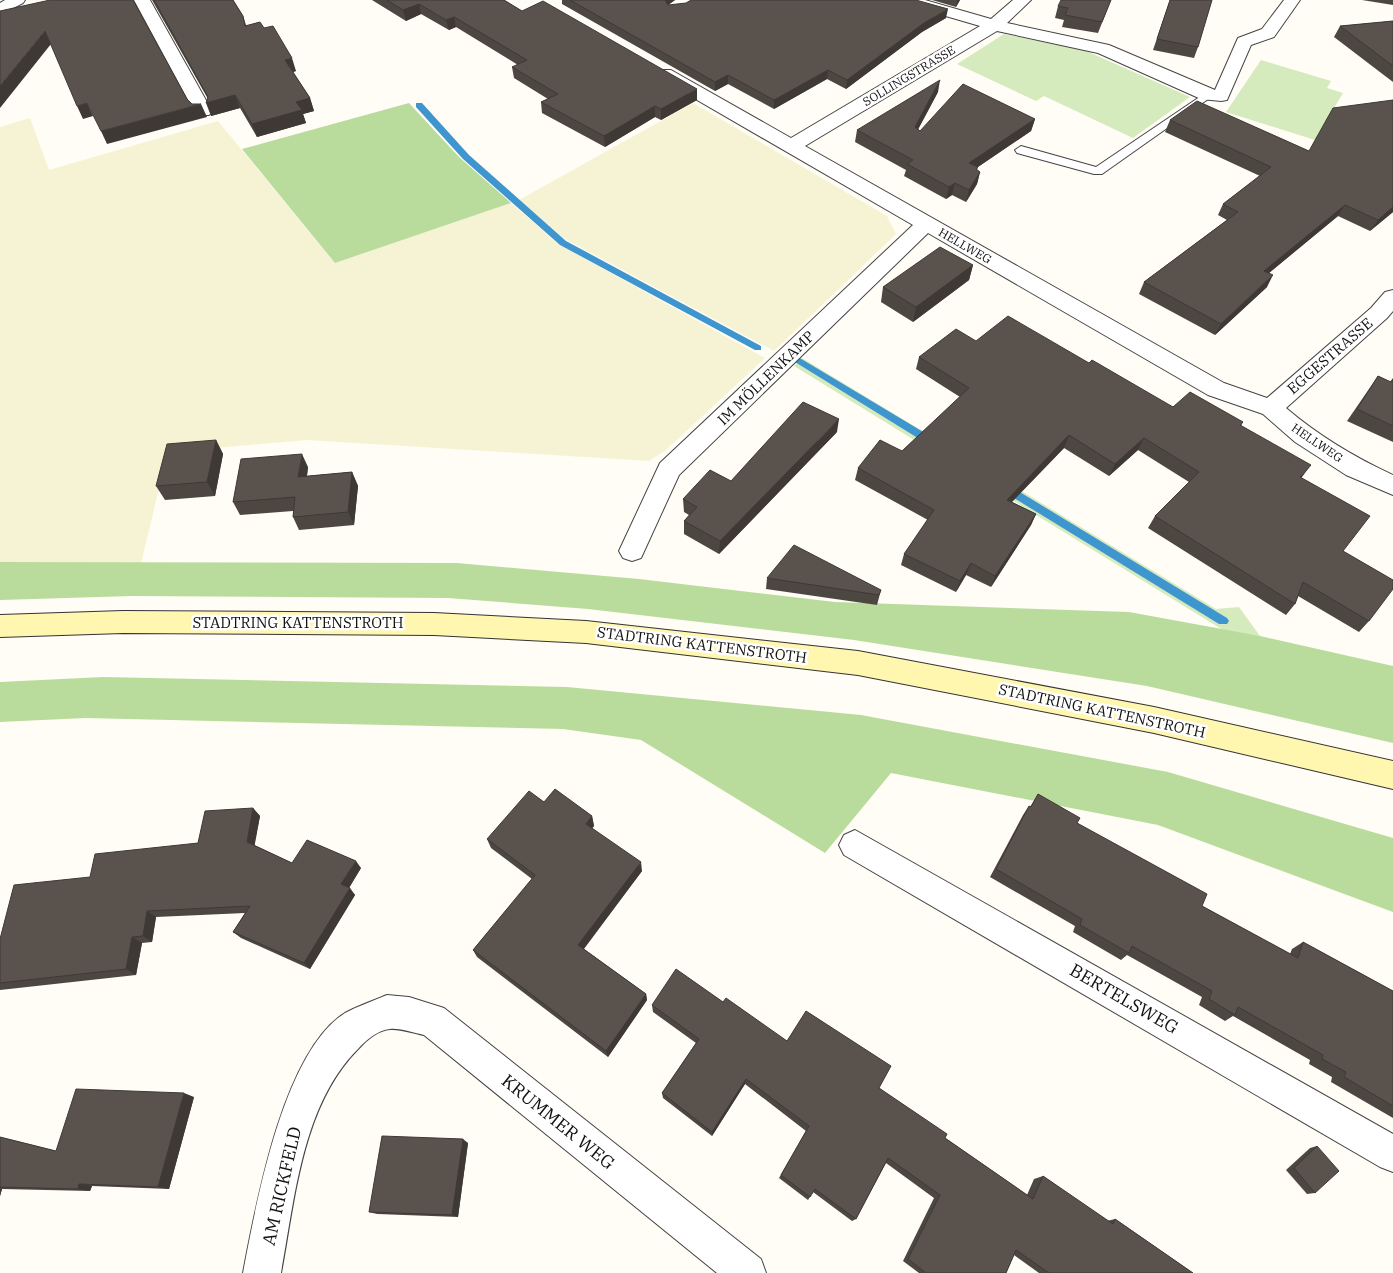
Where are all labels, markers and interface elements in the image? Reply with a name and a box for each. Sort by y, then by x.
street label: SOLLINGSTRASSE [860,42,958,109]
street label: HELLWEG [936,224,995,267]
street label: EGGESTRASSE [1283,313,1376,398]
street label: IM MÖLLENKAMP [713,326,818,429]
street label: HELLWEG [1289,420,1346,465]
street label: STADTRING KATTENSTROTH [192,613,404,632]
street label: STADTRING KATTENSTROTH [596,622,808,667]
street label: STADTRING KATTENSTROTH [997,679,1207,742]
street label: BERTELSWEG [1066,958,1183,1039]
street label: KRUMMER WEG [497,1069,620,1174]
street label: AM RICKFELD [257,1124,306,1248]

